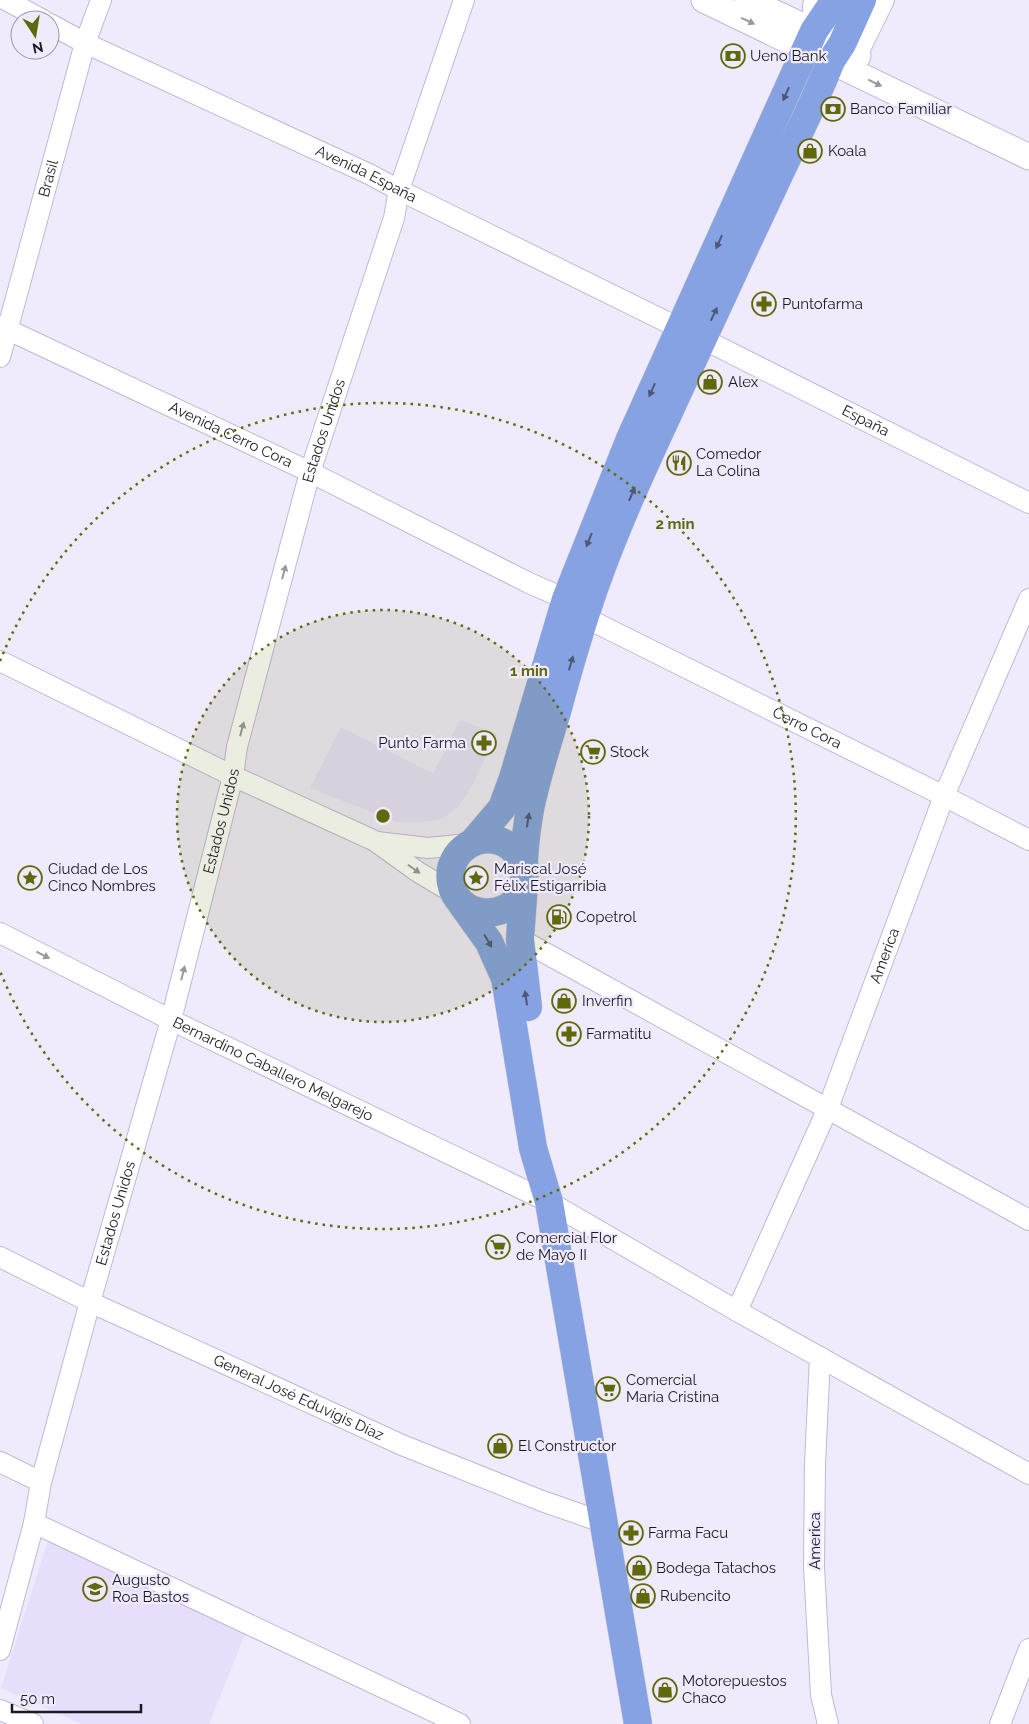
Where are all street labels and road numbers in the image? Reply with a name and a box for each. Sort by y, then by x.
street label: Avenida España [313,142,420,206]
street label: Brasil [35,157,62,199]
street label: Estados Unidos [299,377,349,484]
street label: Avenida Cerro Cora [166,398,295,471]
street label: España [839,401,892,440]
street label: Cerro Cora [769,703,844,753]
street label: Estados Unidos [199,768,243,876]
street label: America [866,925,903,986]
street label: Bernardino Caballero Melgarejo [170,1013,376,1125]
street label: Estados Unidos [92,1159,139,1267]
street label: General José Eduvigis Díaz [211,1351,386,1444]
street label: America [806,1512,824,1570]

